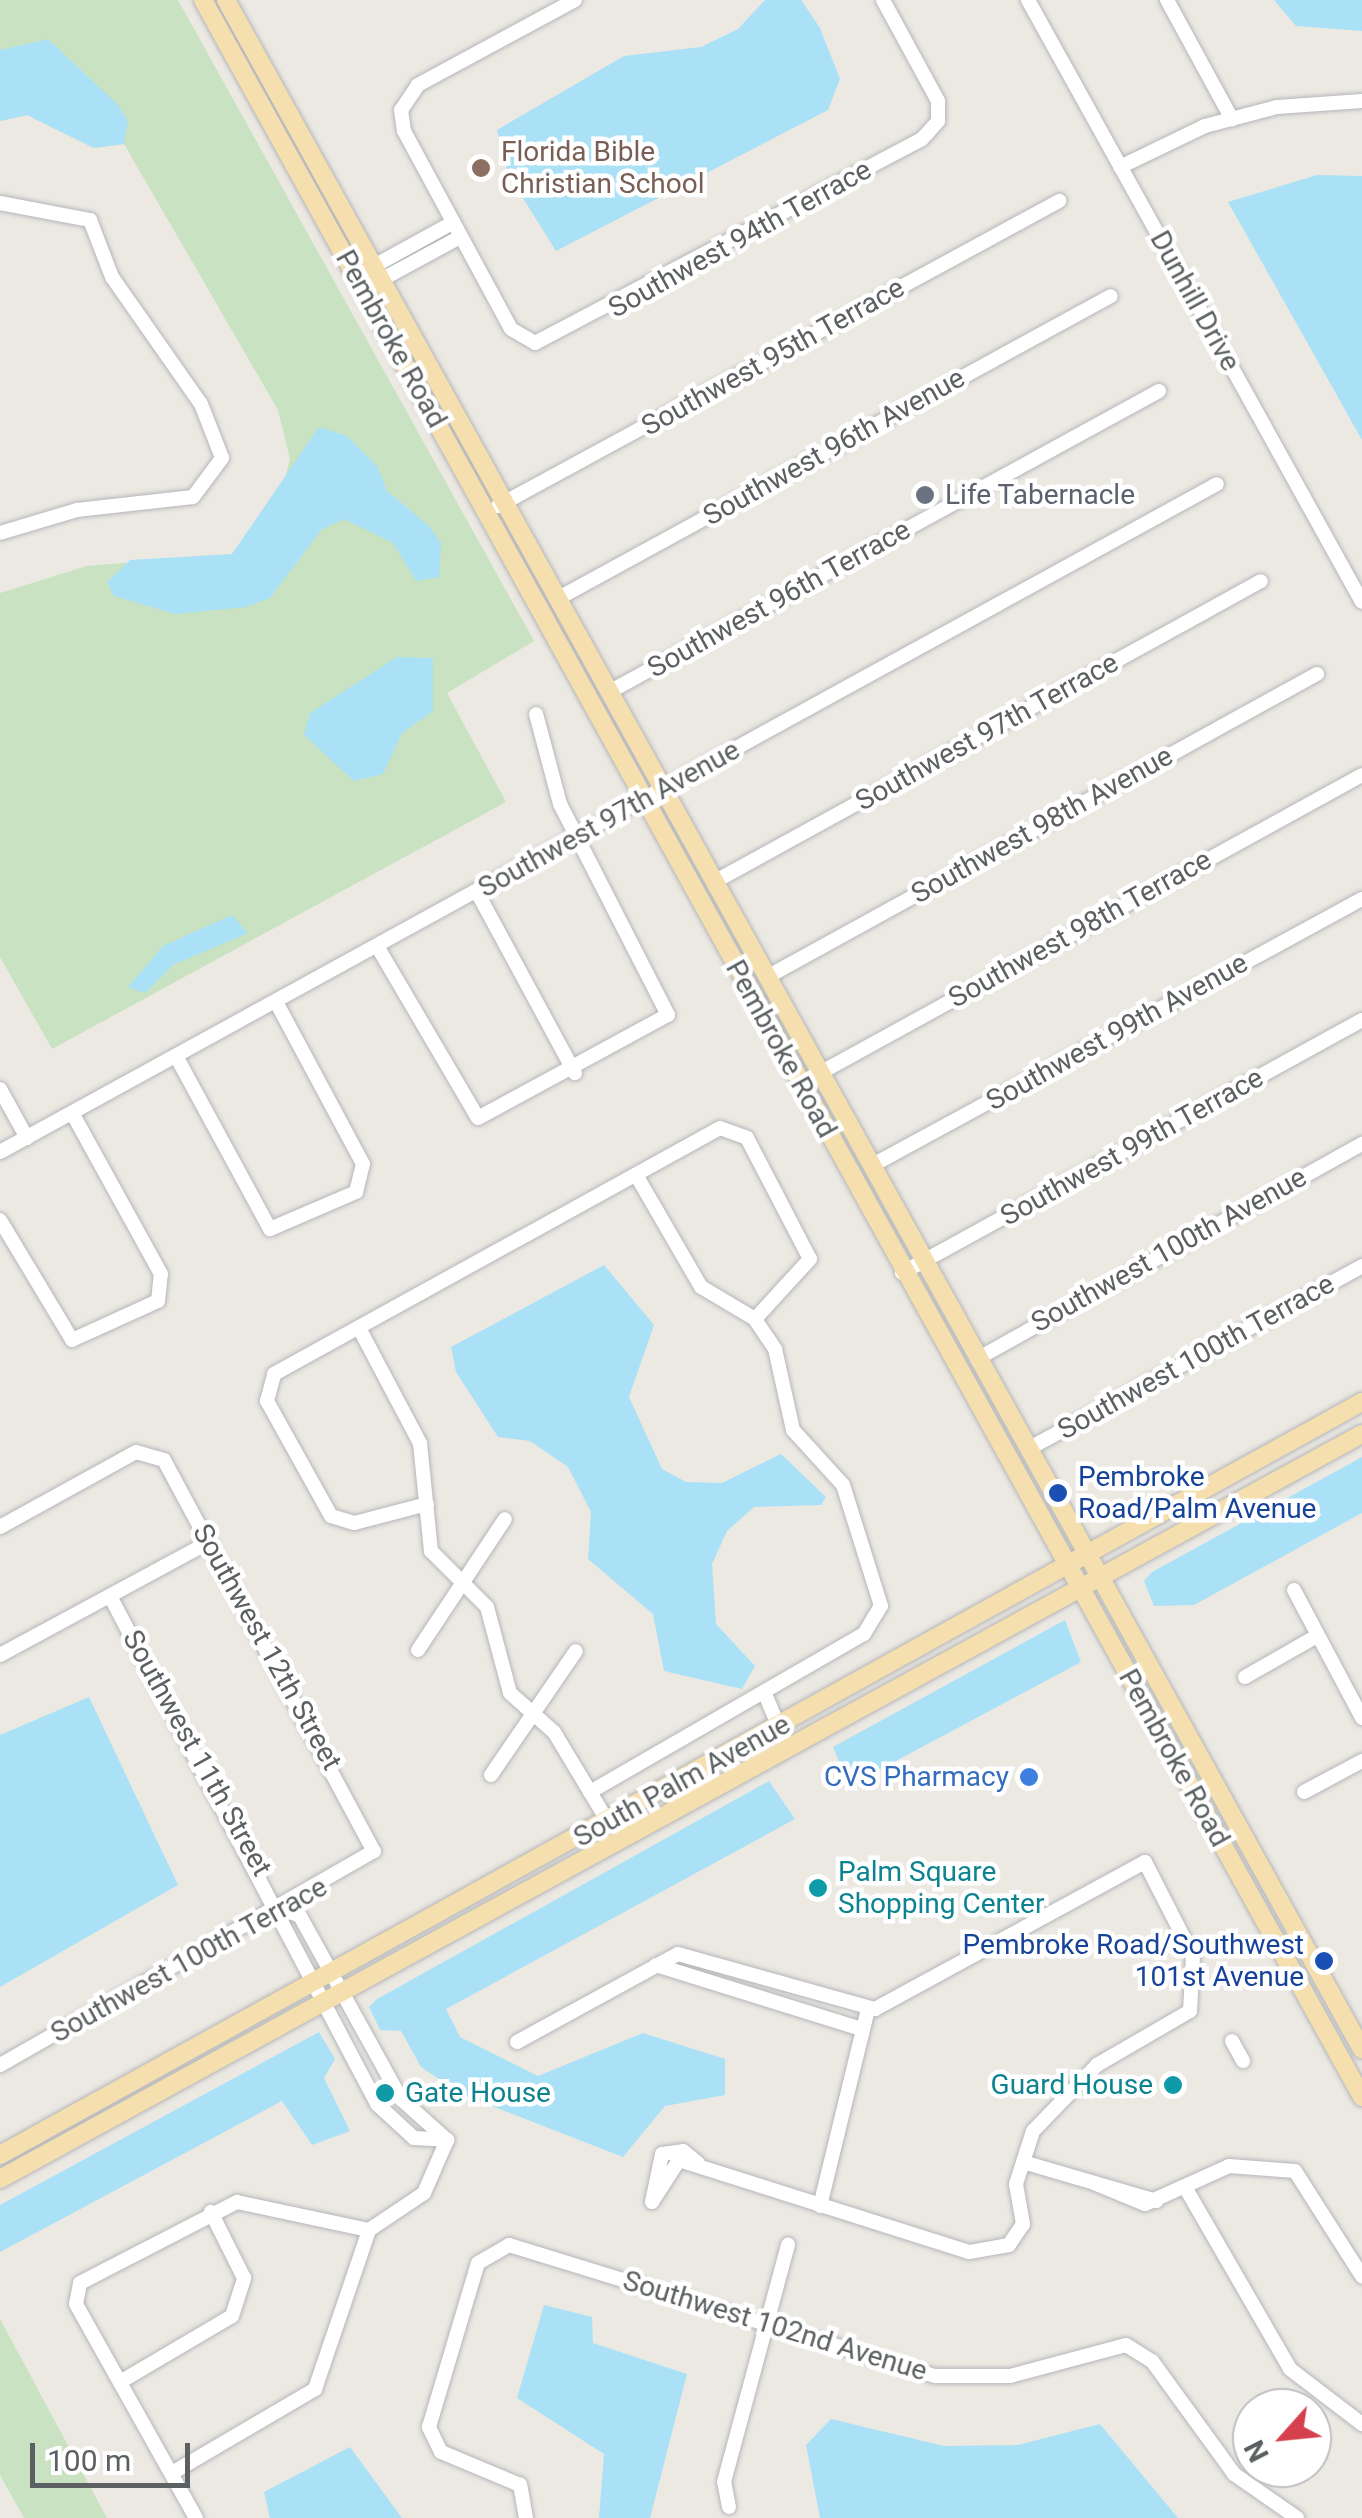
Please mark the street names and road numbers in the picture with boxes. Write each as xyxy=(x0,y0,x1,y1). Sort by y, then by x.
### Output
street label: Southwest 94th Terrace xyxy=(603,153,877,325)
street label: Dunhill Drive xyxy=(1143,225,1247,377)
street label: Pembroke Road xyxy=(328,244,454,434)
street label: Southwest 95th Terrace xyxy=(636,271,910,443)
street label: Southwest 96th Avenue xyxy=(697,361,971,533)
street label: Southwest 96th Terrace xyxy=(642,513,916,685)
street label: Southwest 97th Terrace xyxy=(850,646,1124,818)
street label: Southwest 97th Avenue xyxy=(472,733,746,905)
street label: Southwest 98th Avenue xyxy=(905,739,1179,911)
street label: Southwest 98th Terrace xyxy=(943,843,1217,1015)
street label: Southwest 99th Avenue xyxy=(980,946,1254,1118)
street label: Pembroke Road xyxy=(718,954,844,1144)
street label: Southwest 99th Terrace xyxy=(995,1061,1269,1233)
street label: Southwest 100th Avenue xyxy=(1026,1160,1312,1340)
street label: Southwest 100th Terrace xyxy=(1052,1267,1340,1447)
street label: Southwest 12th Street xyxy=(185,1518,349,1776)
street label: Southwest 11th Street xyxy=(115,1624,279,1882)
street label: Pembroke Road xyxy=(1111,1663,1237,1853)
street label: South Palm Avenue xyxy=(568,1708,796,1854)
street label: Southwest 100th Terrace xyxy=(45,1870,333,2050)
street label: Southwest 102nd Avenue xyxy=(619,2264,931,2388)

